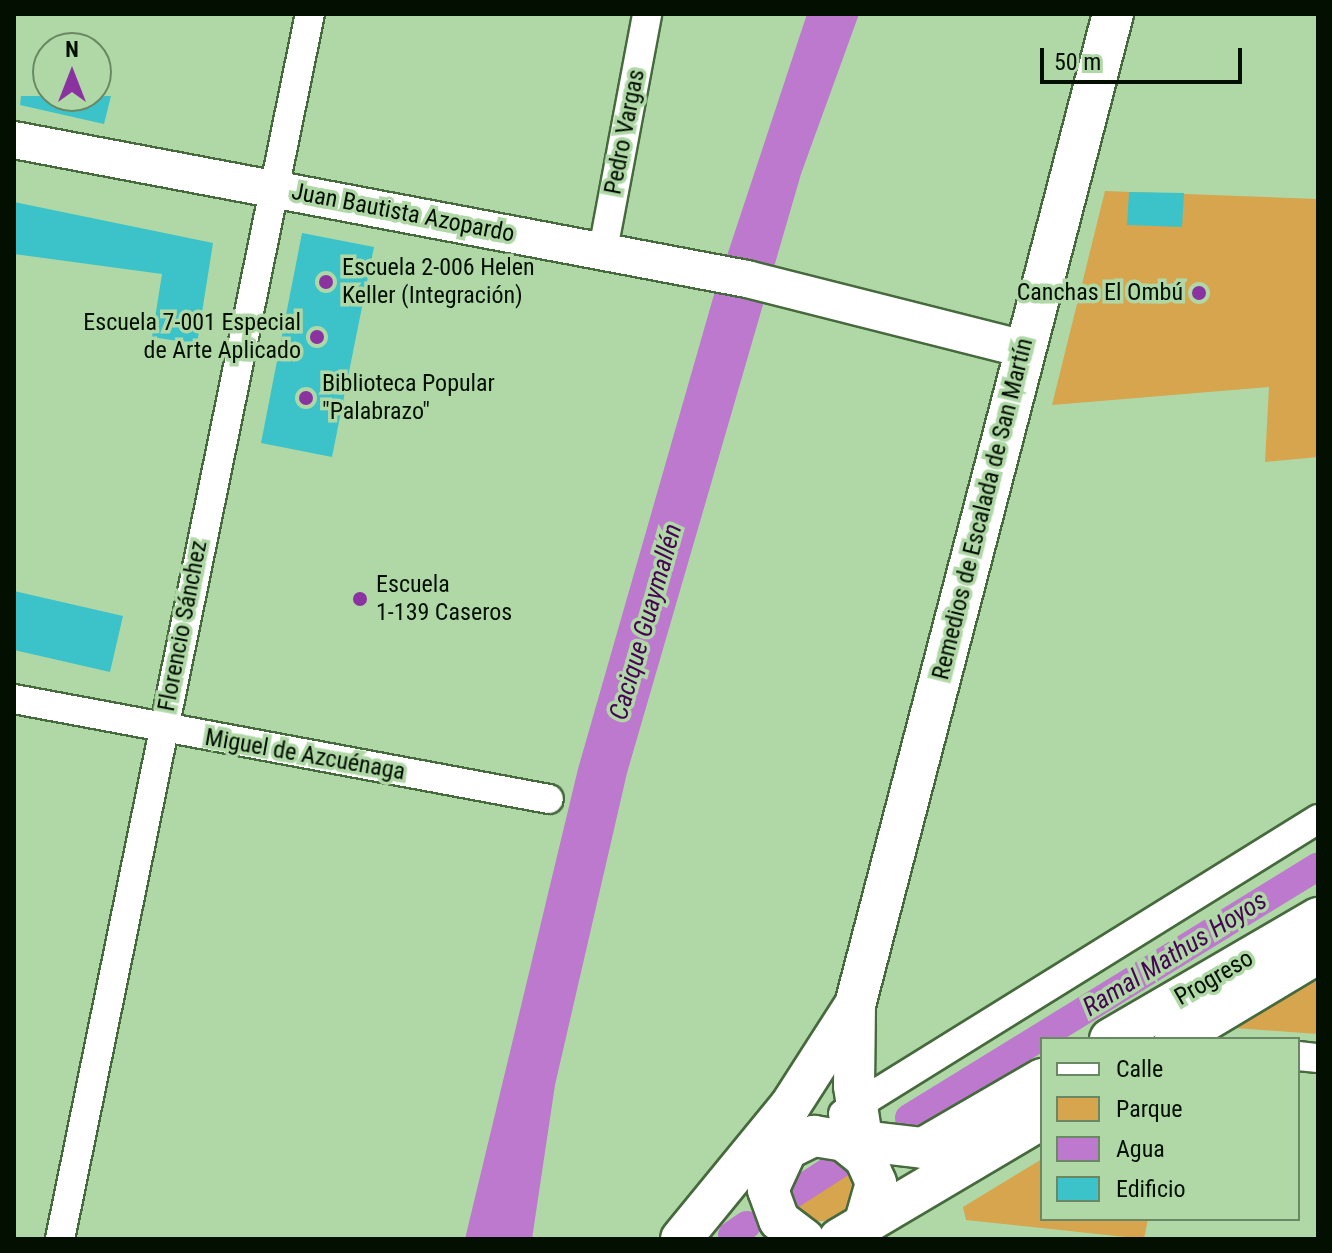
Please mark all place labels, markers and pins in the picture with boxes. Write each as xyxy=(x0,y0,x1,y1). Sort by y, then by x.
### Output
place label: Escuela 2-006 Helen Keller (Integración) xyxy=(342,254,535,310)
marker: Escuela 2-006 Helen Keller (Integración) xyxy=(317,273,335,291)
place label: Canchas El Ombú xyxy=(1017,279,1183,307)
marker: Canchas El Ombú xyxy=(1190,284,1208,302)
place label: Escuela 7-001 Especial de Arte Aplicado xyxy=(83,309,301,365)
marker: Escuela 7-001 Especial de Arte Aplicado xyxy=(308,328,326,346)
place label: Biblioteca Popular "Palabrazo" xyxy=(322,370,495,426)
marker: Biblioteca Popular "Palabrazo" xyxy=(297,389,315,407)
place label: Escuela 1-139 Caseros xyxy=(376,571,512,627)
marker: Escuela 1-139 Caseros xyxy=(351,590,369,608)

